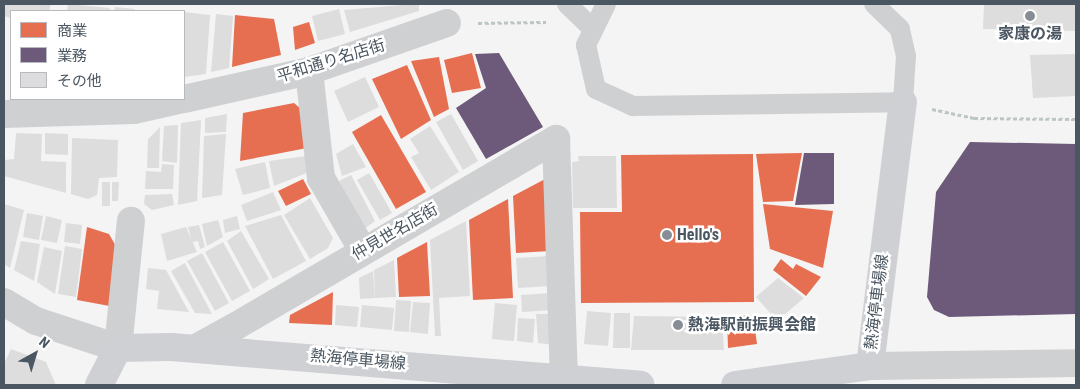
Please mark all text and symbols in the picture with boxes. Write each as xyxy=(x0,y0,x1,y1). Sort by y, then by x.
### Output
legend xyxy=(10,10,185,100)
marker: 家康の湯 xyxy=(1024,10,1036,22)
text: 商業 xyxy=(57,22,87,40)
place label: 家康の湯 xyxy=(998,24,1062,44)
street label: 平和通り名店街 xyxy=(275,35,387,87)
text: 業務 xyxy=(57,47,87,65)
text: その他 xyxy=(57,72,102,90)
street label: 仲見世名店街 xyxy=(349,200,441,264)
place label: Hello's xyxy=(677,225,719,245)
marker: Hello's xyxy=(661,229,673,241)
street label: 熱海停車場線 xyxy=(862,253,892,351)
place label: 熱海駅前振興会館 xyxy=(688,315,816,335)
marker: 熱海駅前振興会館 xyxy=(672,319,684,331)
north arrow xyxy=(10,329,60,379)
text: N xyxy=(36,333,53,351)
street label: 熱海停車場線 xyxy=(309,346,407,374)

